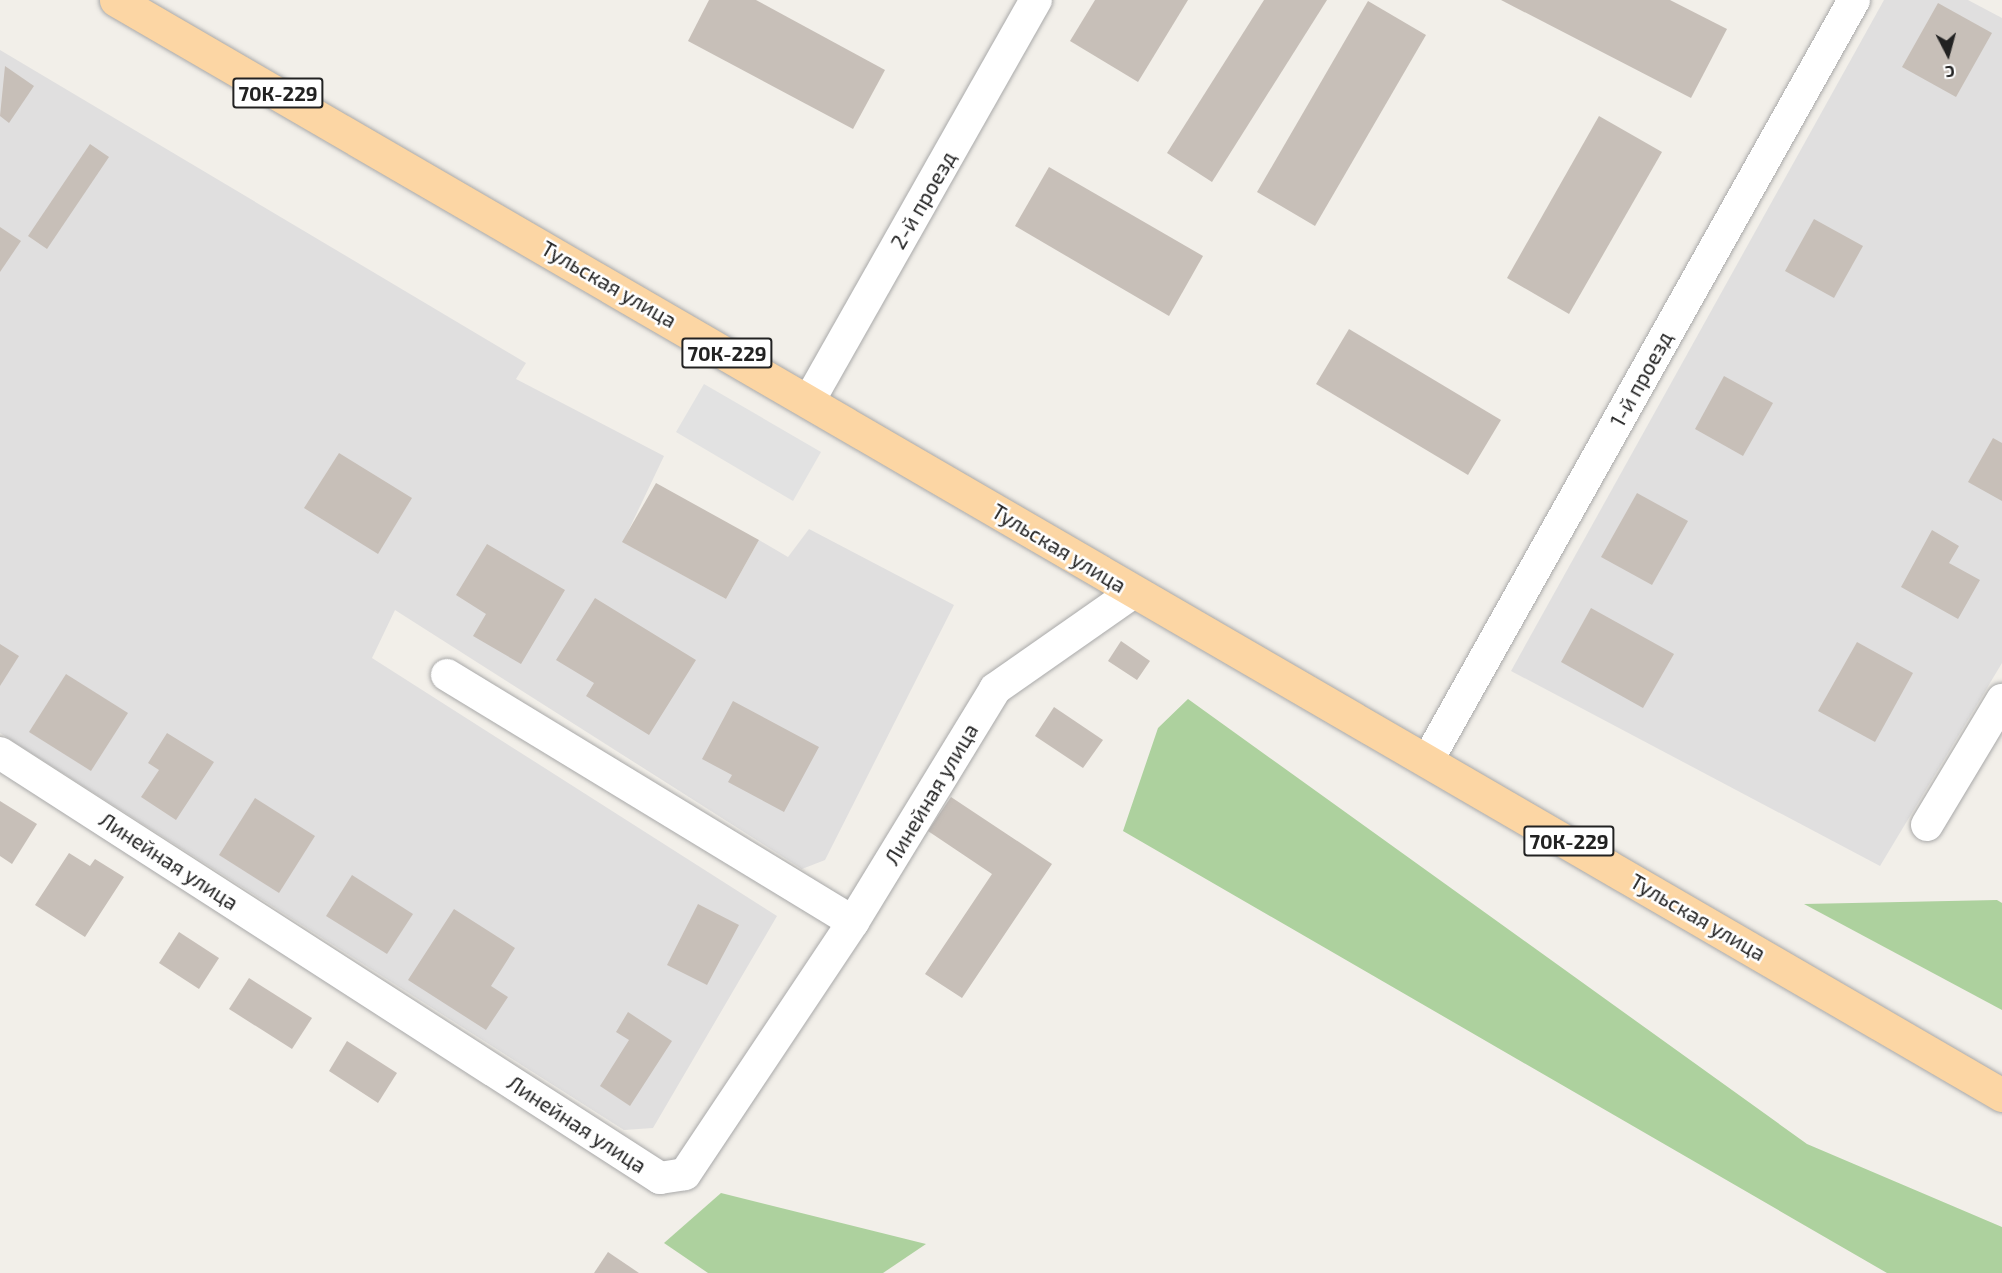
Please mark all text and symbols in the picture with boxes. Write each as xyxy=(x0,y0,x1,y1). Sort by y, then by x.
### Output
north arrow xyxy=(1918,24,1978,84)
text: С xyxy=(1944,62,1956,82)
road number: 70К-229 xyxy=(232,76,324,110)
street label: 2-й проезд xyxy=(885,147,961,253)
street label: Тульская улица xyxy=(537,235,681,333)
street label: 1-й проезд xyxy=(1605,327,1677,431)
road number: 70К-229 xyxy=(680,336,774,370)
street label: Тульская улица xyxy=(987,498,1131,598)
street label: Линейная улица xyxy=(879,719,983,869)
street label: Линейная улица xyxy=(95,807,243,915)
road number: 70К-229 xyxy=(1522,824,1616,858)
street label: Тульская улица xyxy=(1626,868,1770,966)
street label: Линейная улица xyxy=(503,1070,651,1178)

